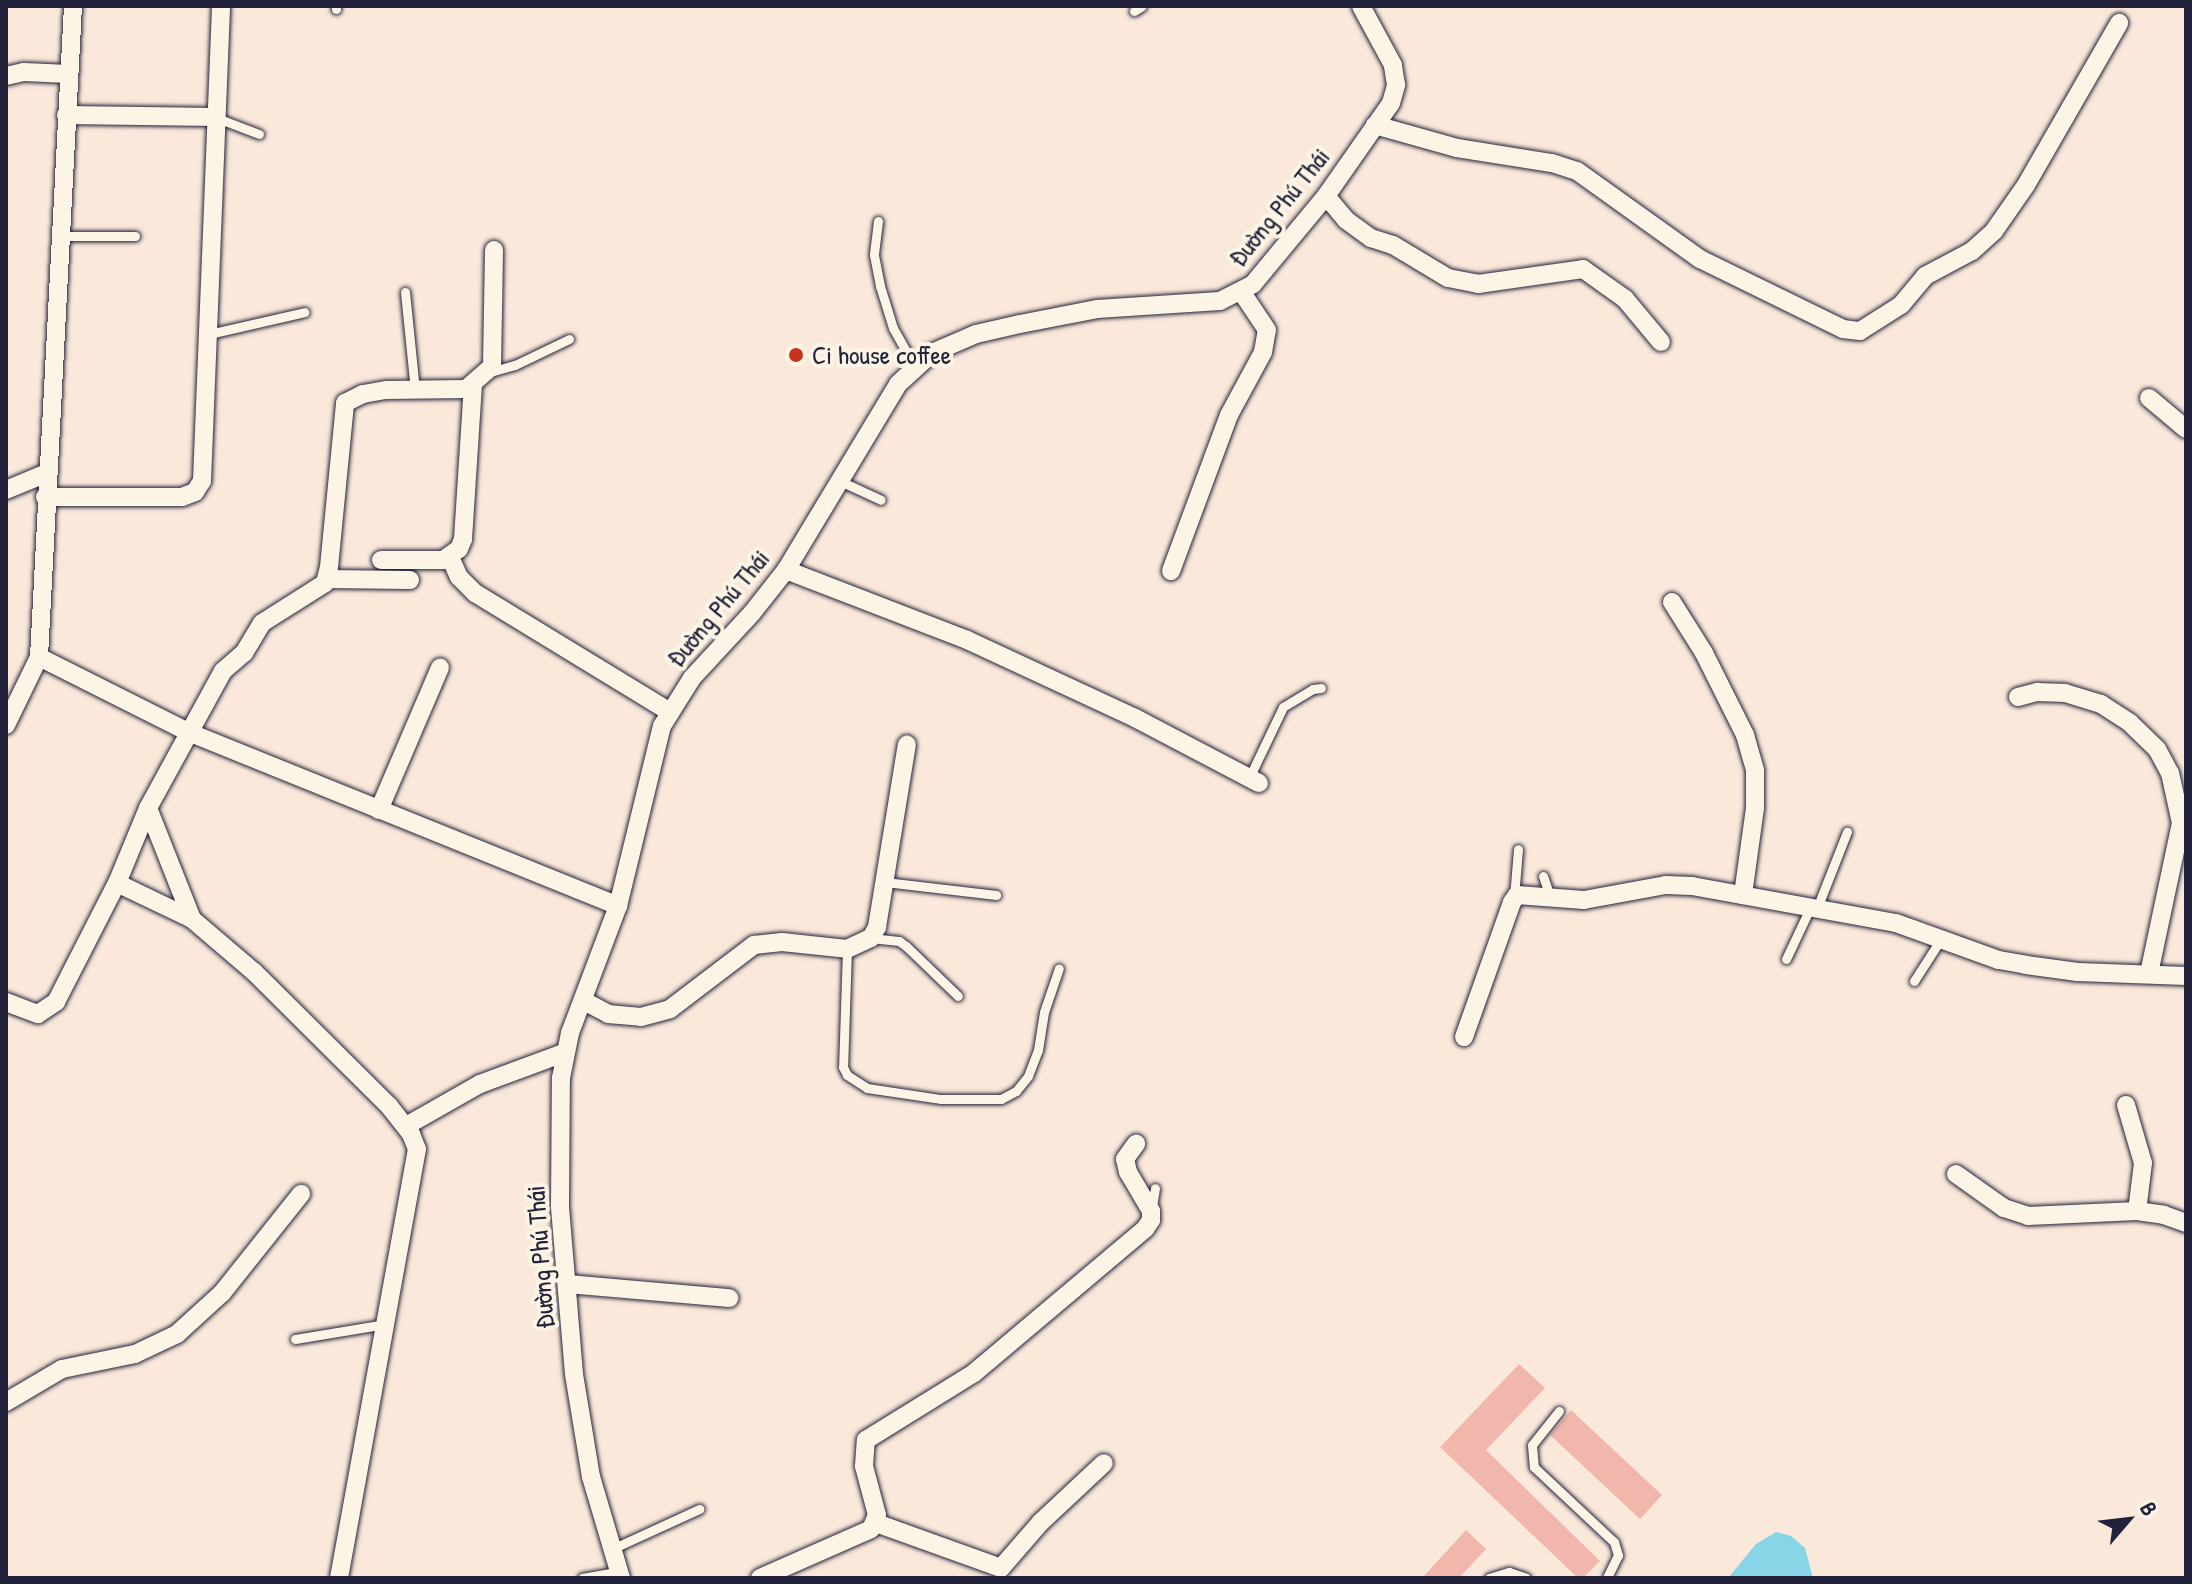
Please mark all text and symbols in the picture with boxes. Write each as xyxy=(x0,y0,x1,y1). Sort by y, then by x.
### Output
street label: Đường Phú Thái xyxy=(1222,141,1336,273)
place label: Ci house coffee xyxy=(812,339,951,371)
marker: Ci house coffee xyxy=(787,346,805,364)
street label: Đường Phú Thái xyxy=(660,543,776,673)
street label: Đường Phú Thái xyxy=(519,1184,561,1330)
north arrow xyxy=(2088,1480,2168,1560)
text: B xyxy=(2133,1497,2165,1521)

